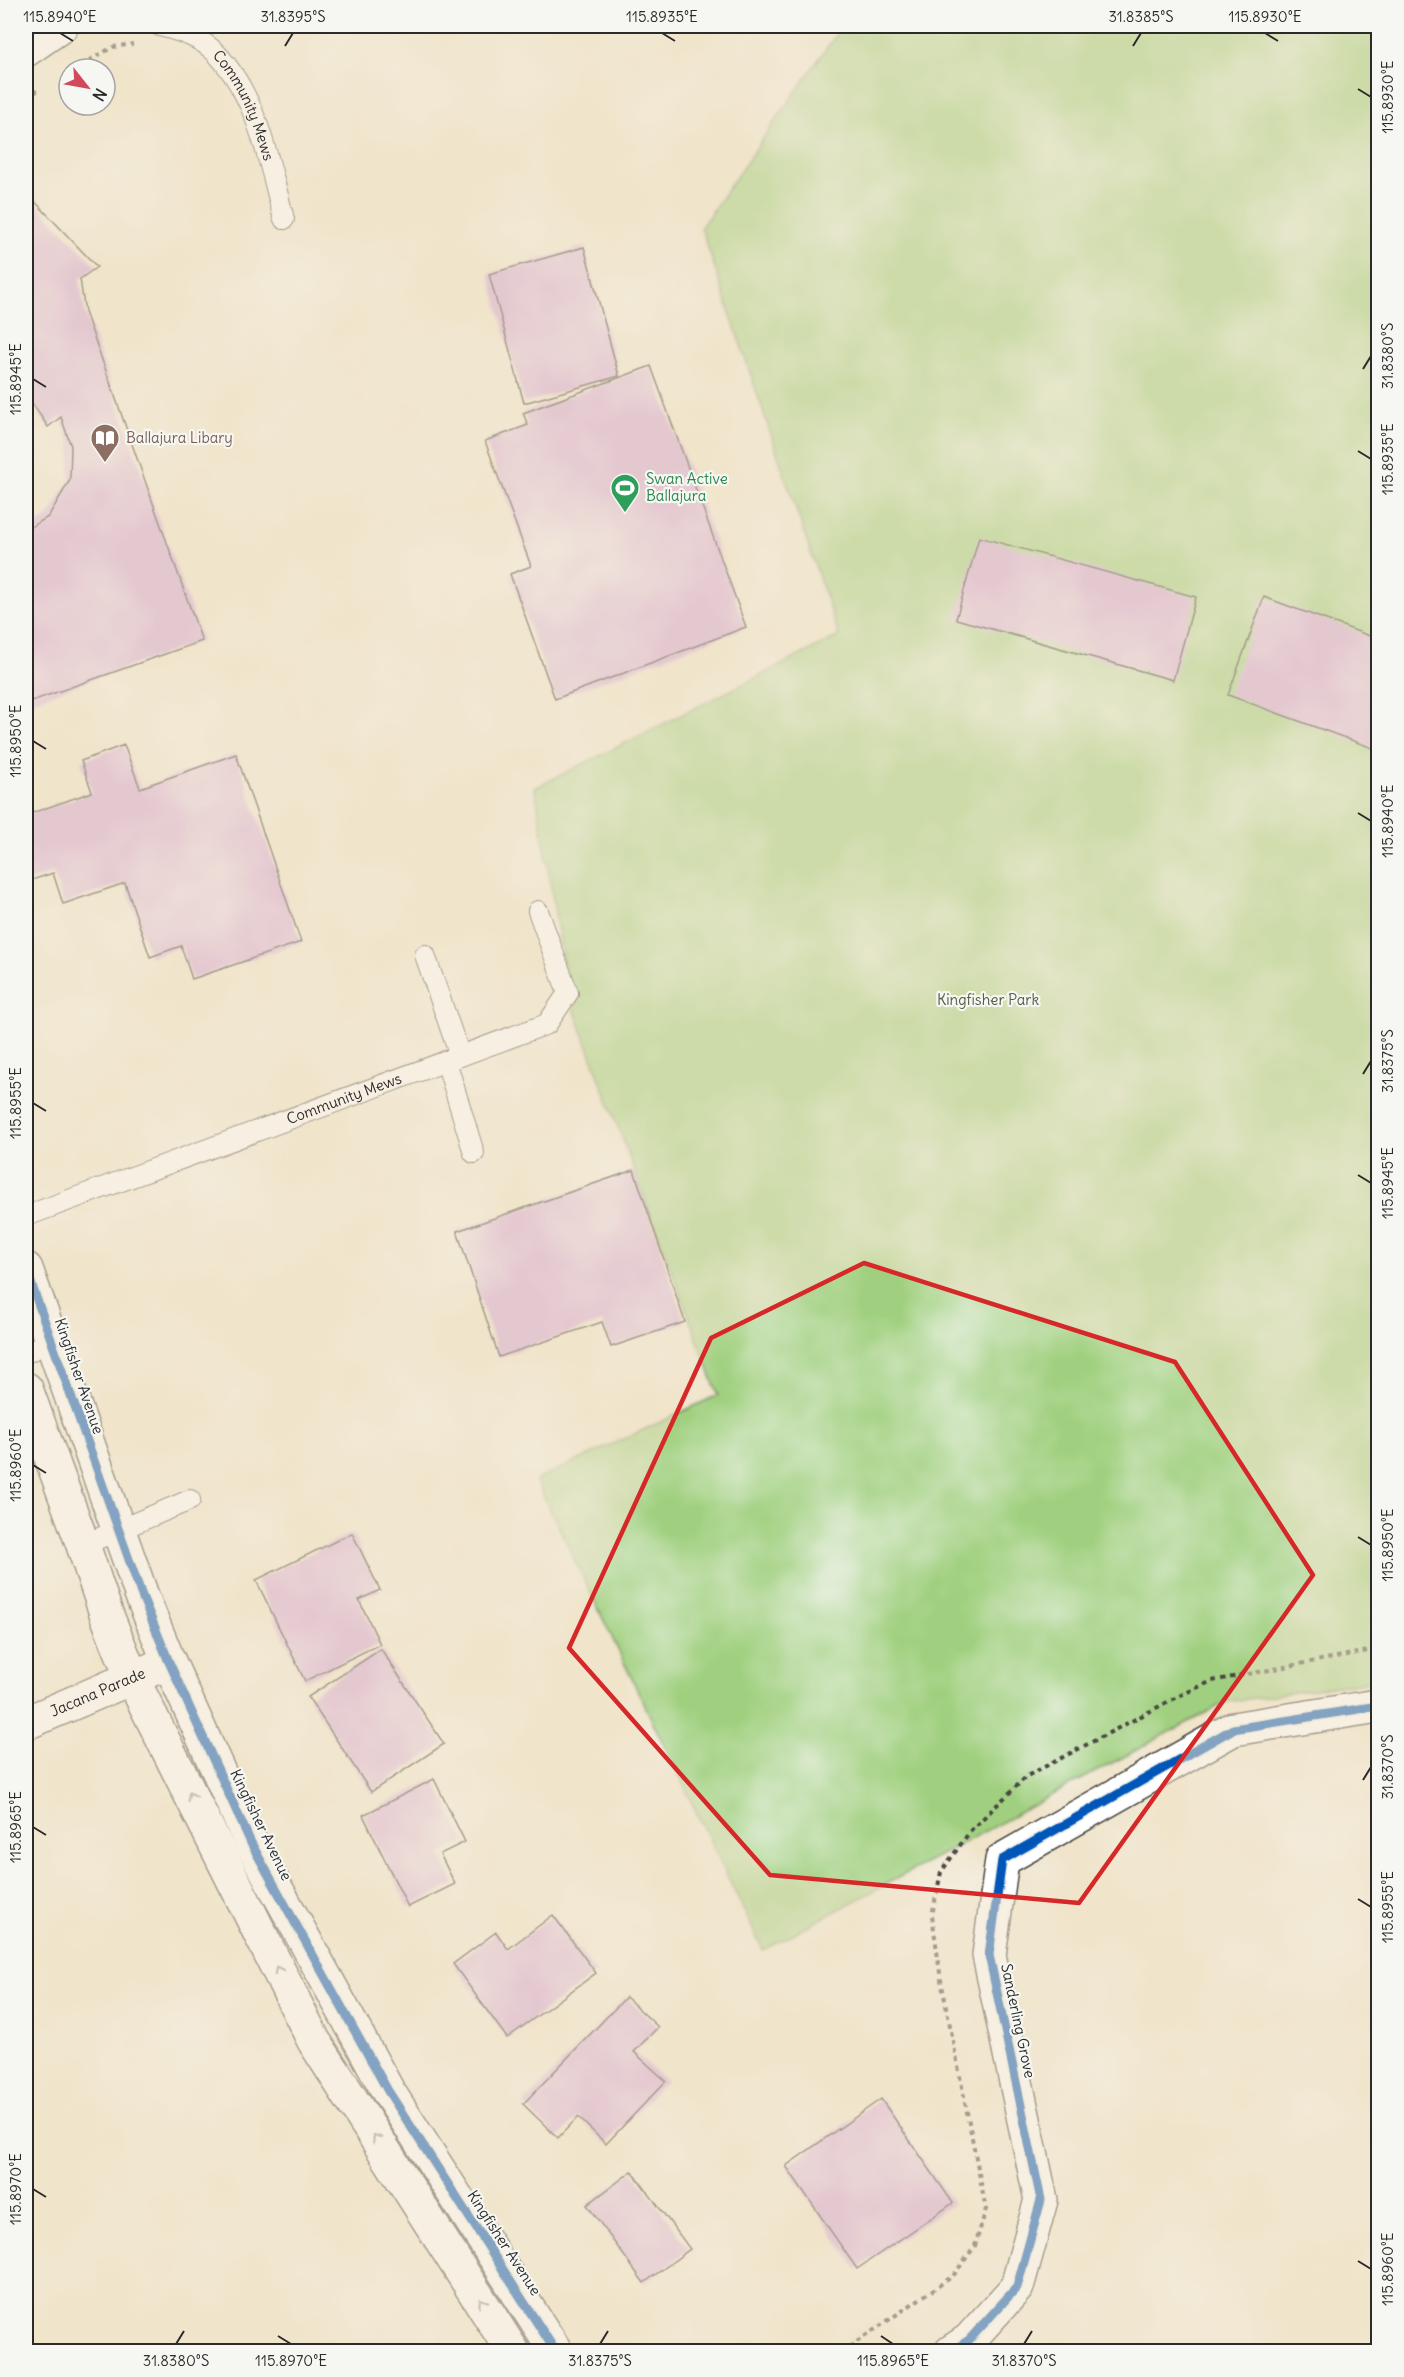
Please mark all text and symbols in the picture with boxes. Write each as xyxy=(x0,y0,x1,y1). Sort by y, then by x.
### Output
text: 115.8940°E xyxy=(23,7,97,26)
text: 31.8395°S xyxy=(260,7,326,26)
text: 115.8935°E xyxy=(626,7,698,26)
text: 31.8385°S xyxy=(1108,7,1174,26)
text: 115.8930°E xyxy=(1228,7,1302,26)
street label: Community Mews xyxy=(209,46,278,163)
north arrow xyxy=(57,57,117,117)
text: 115.8930°E xyxy=(1378,60,1397,134)
text: N xyxy=(88,85,111,105)
text: 31.8380°S xyxy=(1378,323,1397,389)
text: 115.8945°E xyxy=(6,343,25,415)
library icon: Ballajura Libary xyxy=(89,422,121,464)
text: 115.8935°E xyxy=(1378,423,1397,495)
place label: Ballajura Libary xyxy=(126,428,233,447)
place label: Swan Active Ballajura xyxy=(646,469,728,505)
sports icon: Swan Active Ballajura xyxy=(609,472,641,514)
text: 115.8950°E xyxy=(6,704,25,778)
text: 115.8940°E xyxy=(1378,784,1397,858)
park label: Kingfisher Park xyxy=(937,990,1039,1009)
text: 31.8375°S xyxy=(1378,1029,1397,1093)
text: 115.8955°E xyxy=(6,1067,25,1139)
street label: Community Mews xyxy=(284,1068,404,1128)
text: 115.8945°E xyxy=(1378,1147,1397,1219)
street label: Kingfisher Avenue xyxy=(51,1315,108,1436)
text: 115.8960°E xyxy=(6,1428,25,1502)
text: 115.8950°E xyxy=(1378,1508,1397,1582)
street label: Jacana Parade xyxy=(47,1663,148,1721)
text: 31.8370°S xyxy=(1378,1734,1397,1800)
street label: Kingfisher Avenue xyxy=(226,1766,297,1884)
text: 115.8965°E xyxy=(6,1791,25,1863)
one-way arrow xyxy=(187,1791,198,1802)
text: 115.8955°E xyxy=(1378,1871,1397,1943)
street label: Sanderling Grove xyxy=(997,1962,1040,2080)
one-way arrow xyxy=(274,1965,286,1976)
one-way arrow xyxy=(372,2134,384,2144)
text: 115.8970°E xyxy=(6,2153,25,2225)
street label: Kingfisher Avenue xyxy=(463,2187,545,2299)
text: 115.8960°E xyxy=(1378,2232,1397,2306)
one-way arrow xyxy=(477,2298,489,2308)
text: 31.8380°S xyxy=(143,2351,209,2370)
text: 115.8970°E xyxy=(255,2351,327,2370)
text: 31.8375°S xyxy=(568,2351,632,2370)
text: 115.8965°E xyxy=(857,2351,929,2370)
text: 31.8370°S xyxy=(991,2351,1057,2370)

